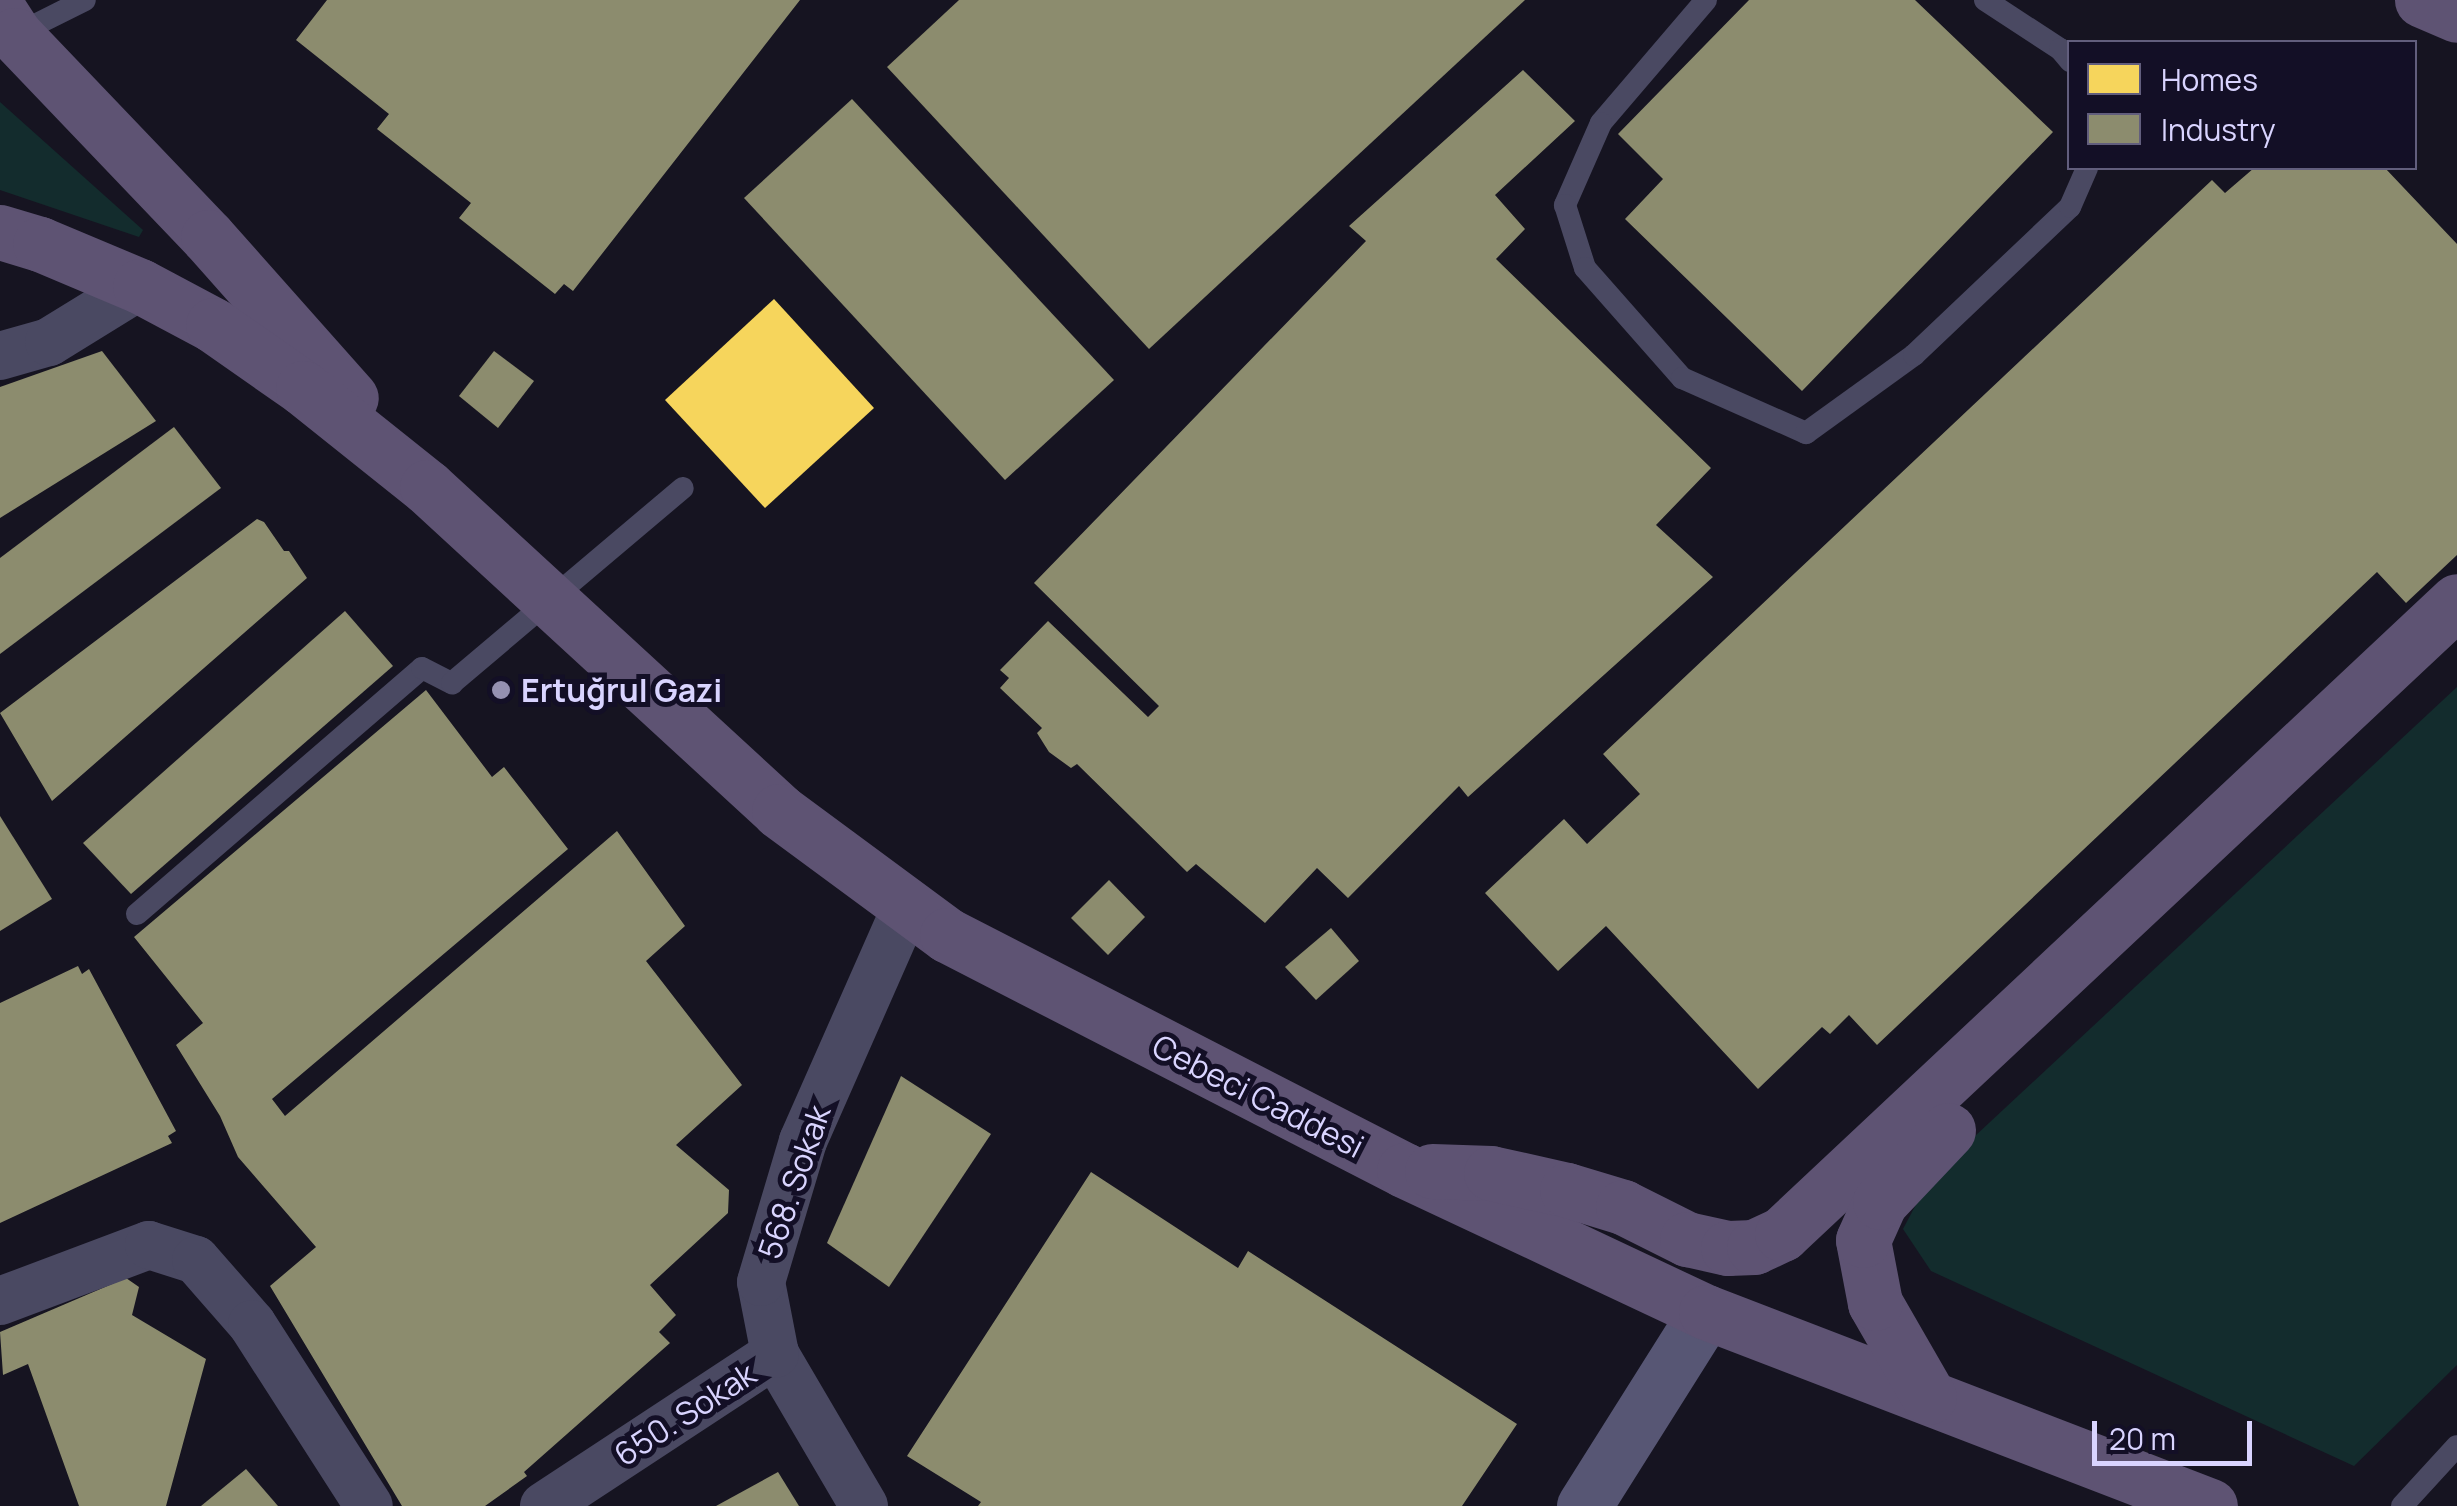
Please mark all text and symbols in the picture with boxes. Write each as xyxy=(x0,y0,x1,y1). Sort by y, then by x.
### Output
legend xyxy=(2067,40,2417,170)
text: Homes xyxy=(2161,59,2258,100)
text: Industry xyxy=(2161,109,2276,150)
place label: Ertuğrul Gazi xyxy=(521,671,722,709)
marker: Ertuğrul Gazi xyxy=(490,679,512,701)
street label: Cebeci Caddesi xyxy=(1146,1026,1370,1166)
street label: 568. Sokak xyxy=(750,1100,838,1264)
street label: 650. Sokak xyxy=(607,1354,763,1474)
scale bar xyxy=(2097,1401,2257,1463)
text: 20 m xyxy=(2109,1418,2176,1459)

